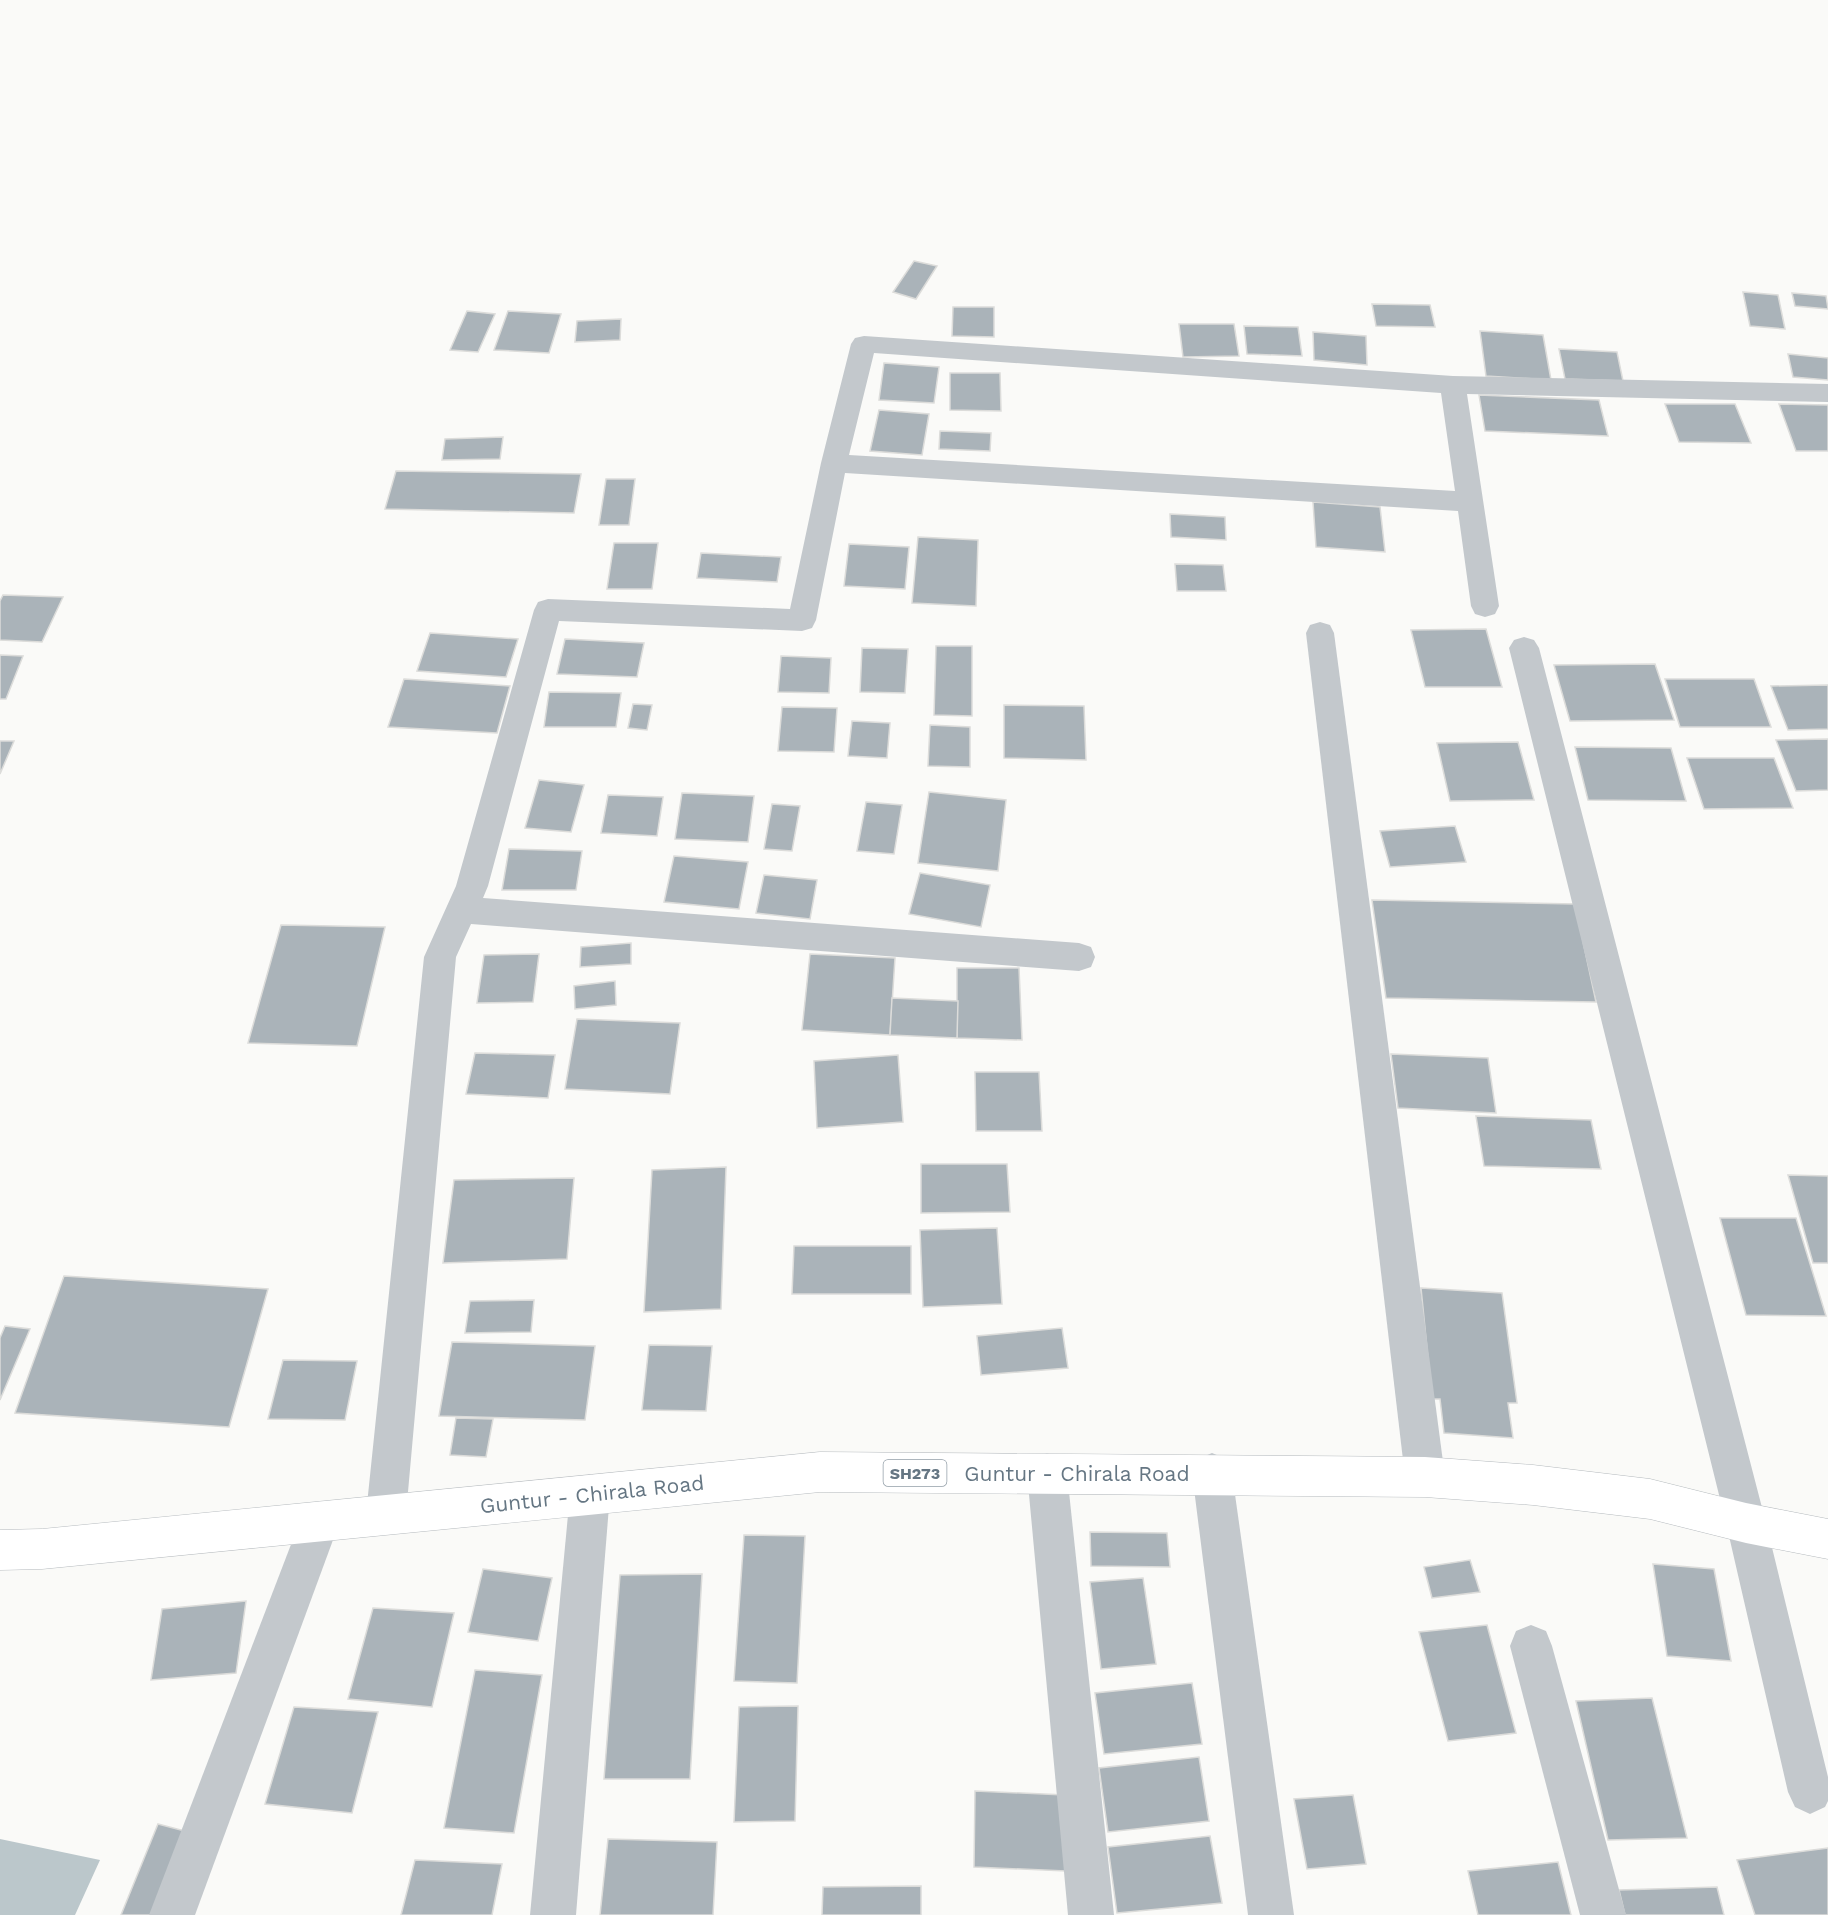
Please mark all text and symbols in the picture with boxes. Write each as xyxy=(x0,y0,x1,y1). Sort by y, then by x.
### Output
road number: SH273 xyxy=(884,1460,946,1486)
street label: Guntur - Chirala Road xyxy=(964,1461,1190,1486)
street label: Guntur - Chirala Road xyxy=(479,1470,705,1518)

